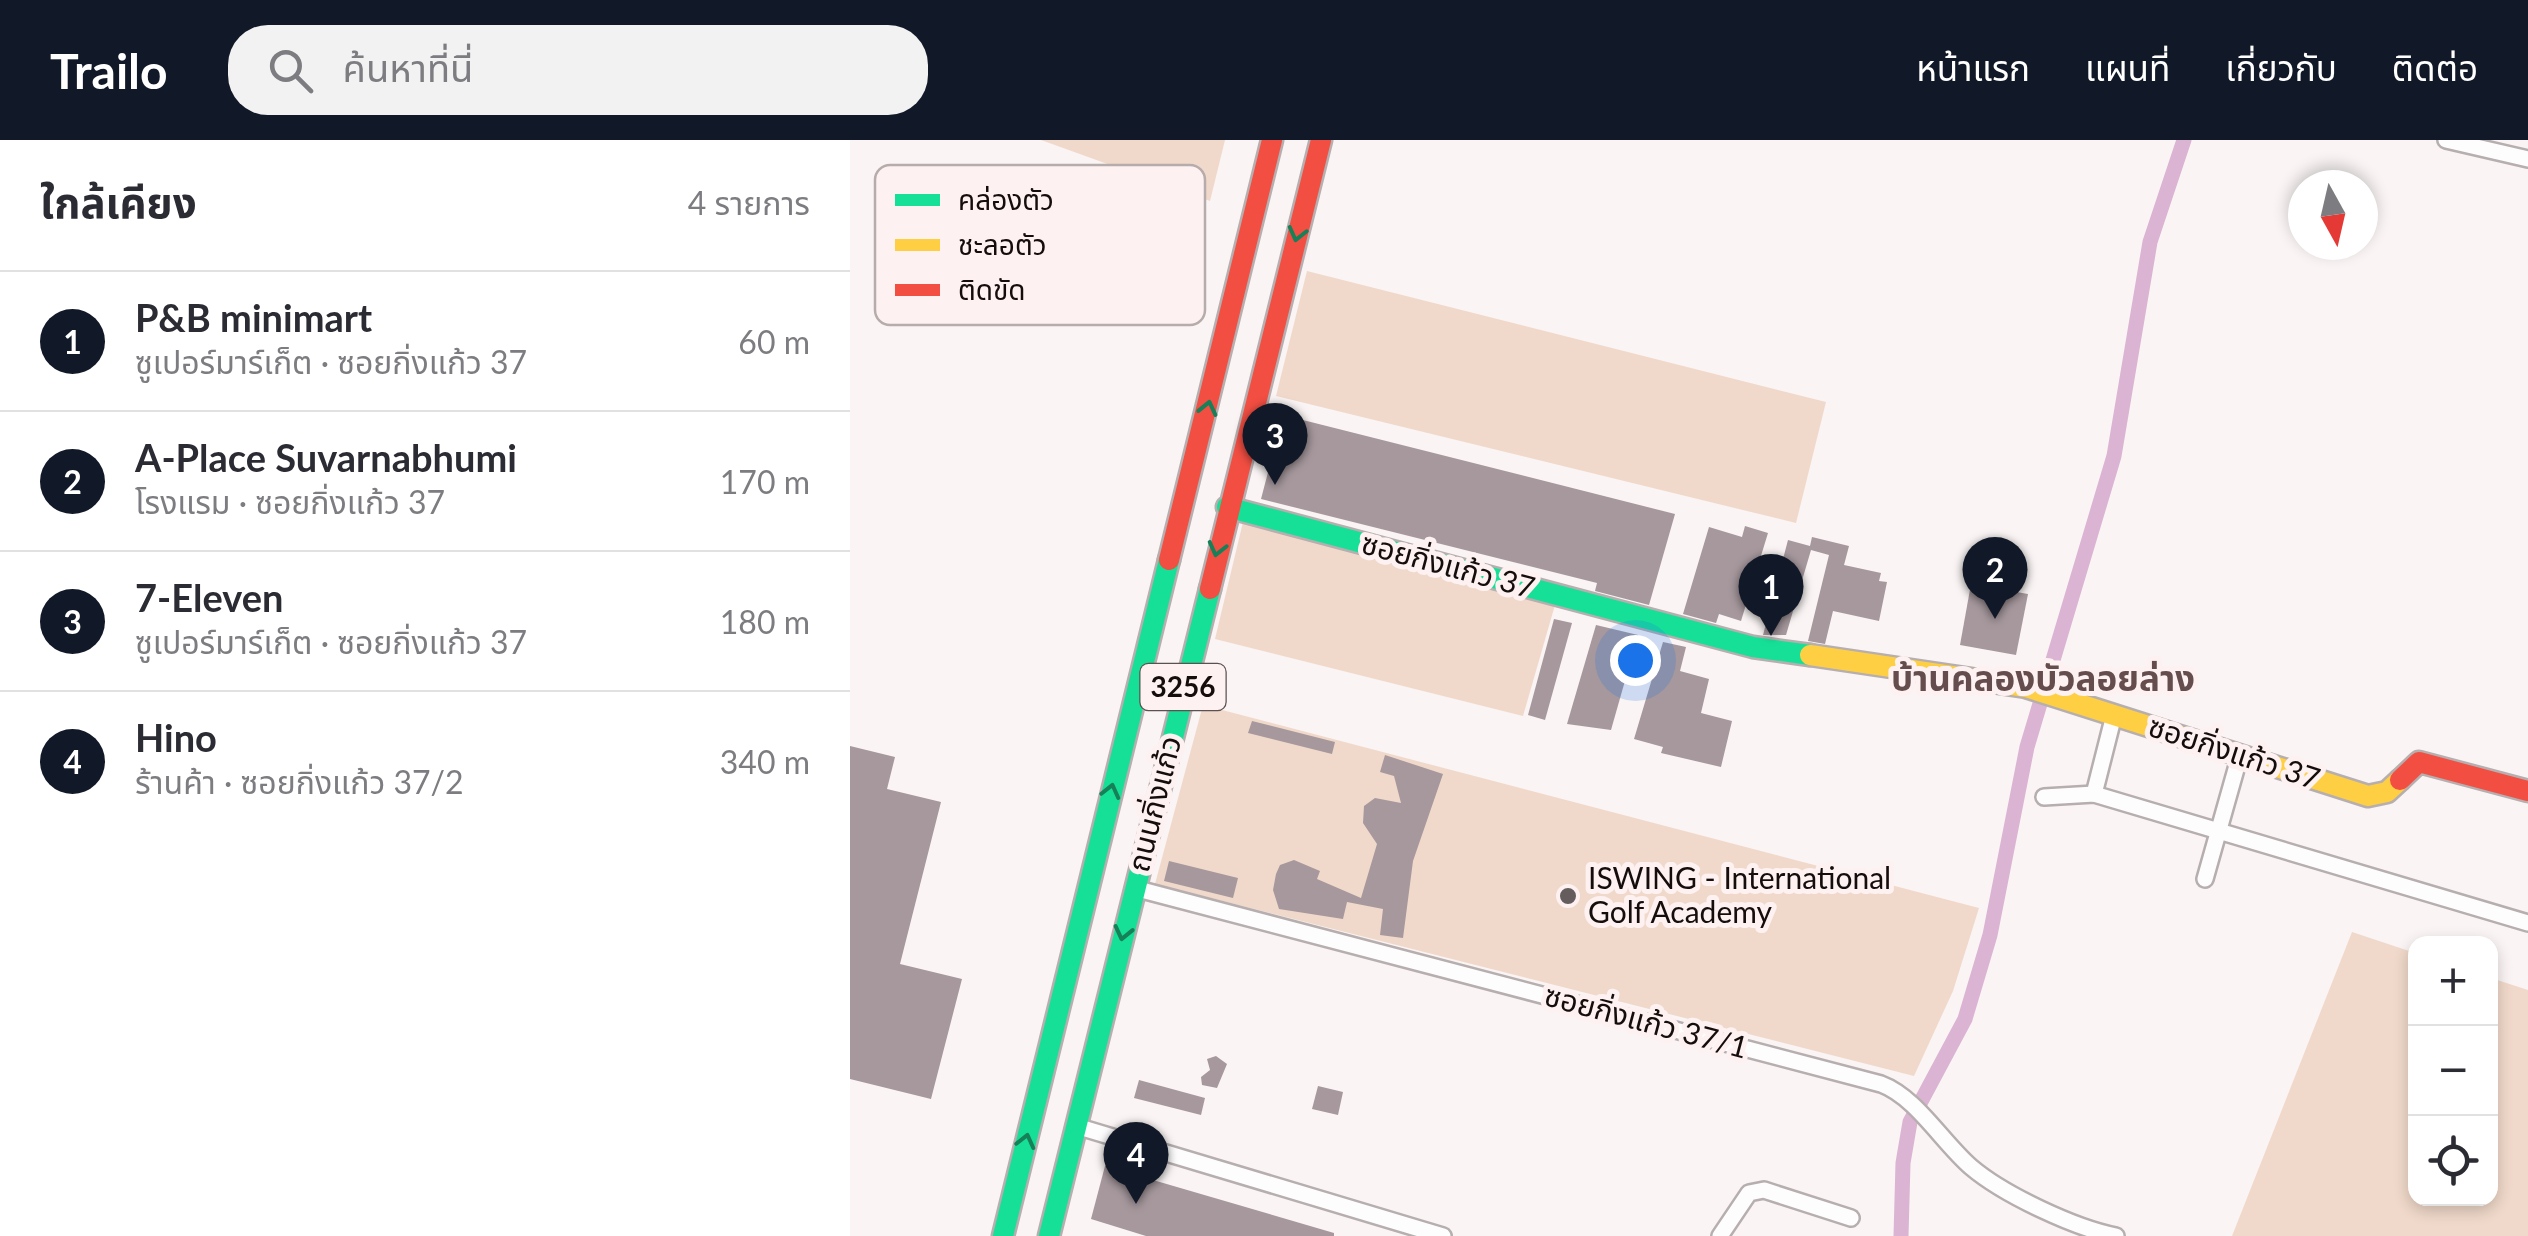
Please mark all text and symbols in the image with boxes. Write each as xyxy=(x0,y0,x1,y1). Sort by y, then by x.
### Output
search box xyxy=(228,25,928,115)
text: Trailo xyxy=(50,42,168,99)
icon: search xyxy=(263,43,318,98)
text: ค้นหาที่นี่ xyxy=(343,44,473,90)
text: หน้าแรก xyxy=(1916,46,2030,88)
text: แผนที่ xyxy=(2085,46,2170,88)
text: เกี่ยวกับ xyxy=(2225,46,2337,88)
text: ติดต่อ xyxy=(2392,46,2478,88)
legend xyxy=(875,165,1205,325)
north arrow xyxy=(2288,170,2378,260)
text: ใกล้เคียง xyxy=(40,177,197,227)
text: คล่องตัว xyxy=(958,182,1054,216)
text: 4 รายการ xyxy=(688,183,810,222)
one-way arrow xyxy=(1288,225,1309,242)
text: ชะลอตัว xyxy=(958,227,1047,261)
text: ติดขัด xyxy=(958,272,1026,306)
text: P&B minimart xyxy=(135,294,372,340)
text: 1 xyxy=(63,322,82,361)
text: 60 m xyxy=(738,322,810,361)
text: ซูเปอร์มาร์เก็ต · ซอยกิ่งแก้ว 37 xyxy=(135,342,527,381)
one-way arrow xyxy=(1196,400,1217,417)
pin: 3 xyxy=(1242,402,1308,485)
text: A-Place Suvarnabhumi xyxy=(135,434,517,480)
text: 2 xyxy=(63,462,82,501)
text: 170 m xyxy=(720,462,810,501)
text: โรงแรม · ซอยกิ่งแก้ว 37 xyxy=(135,482,445,521)
street label: ซอยกิ่งแก้ว 37 xyxy=(1358,524,1539,605)
pin: 2 xyxy=(1962,536,2028,619)
one-way arrow xyxy=(1208,540,1229,557)
pin: 1 xyxy=(1738,554,1804,636)
text: 7-Eleven xyxy=(135,574,283,620)
text: 3 xyxy=(63,602,82,641)
text: 180 m xyxy=(720,602,810,641)
text: ซูเปอร์มาร์เก็ต · ซอยกิ่งแก้ว 37 xyxy=(135,622,527,661)
your location xyxy=(1610,635,1661,686)
district label: บ้านคลองบัวลอยล่าง xyxy=(1891,656,2195,698)
road number: 3256 xyxy=(1140,664,1226,710)
street label: ซอยกิ่งแก้ว 37 xyxy=(2144,706,2325,796)
text: Hino xyxy=(135,714,217,760)
street label: ถนนกิ่งแก้ว xyxy=(1119,732,1187,875)
text: 4 xyxy=(63,742,82,781)
text: 340 m xyxy=(720,742,810,781)
text: ร้านค้า · ซอยกิ่งแก้ว 37/2 xyxy=(135,762,464,801)
one-way arrow xyxy=(1099,783,1120,800)
place label: ISWING - International Golf Academy xyxy=(1588,859,1891,929)
marker: ISWING - International Golf Academy xyxy=(1557,885,1579,907)
one-way arrow xyxy=(1114,924,1135,941)
map controls xyxy=(2408,936,2498,1206)
button: + xyxy=(2408,936,2498,1026)
street label: ซอยกิ่งแก้ว 37/1 xyxy=(1541,976,1752,1065)
button: − xyxy=(2408,1026,2498,1116)
button: locate xyxy=(2408,1116,2498,1206)
pin: 4 xyxy=(1104,1122,1168,1204)
one-way arrow xyxy=(1014,1133,1035,1150)

